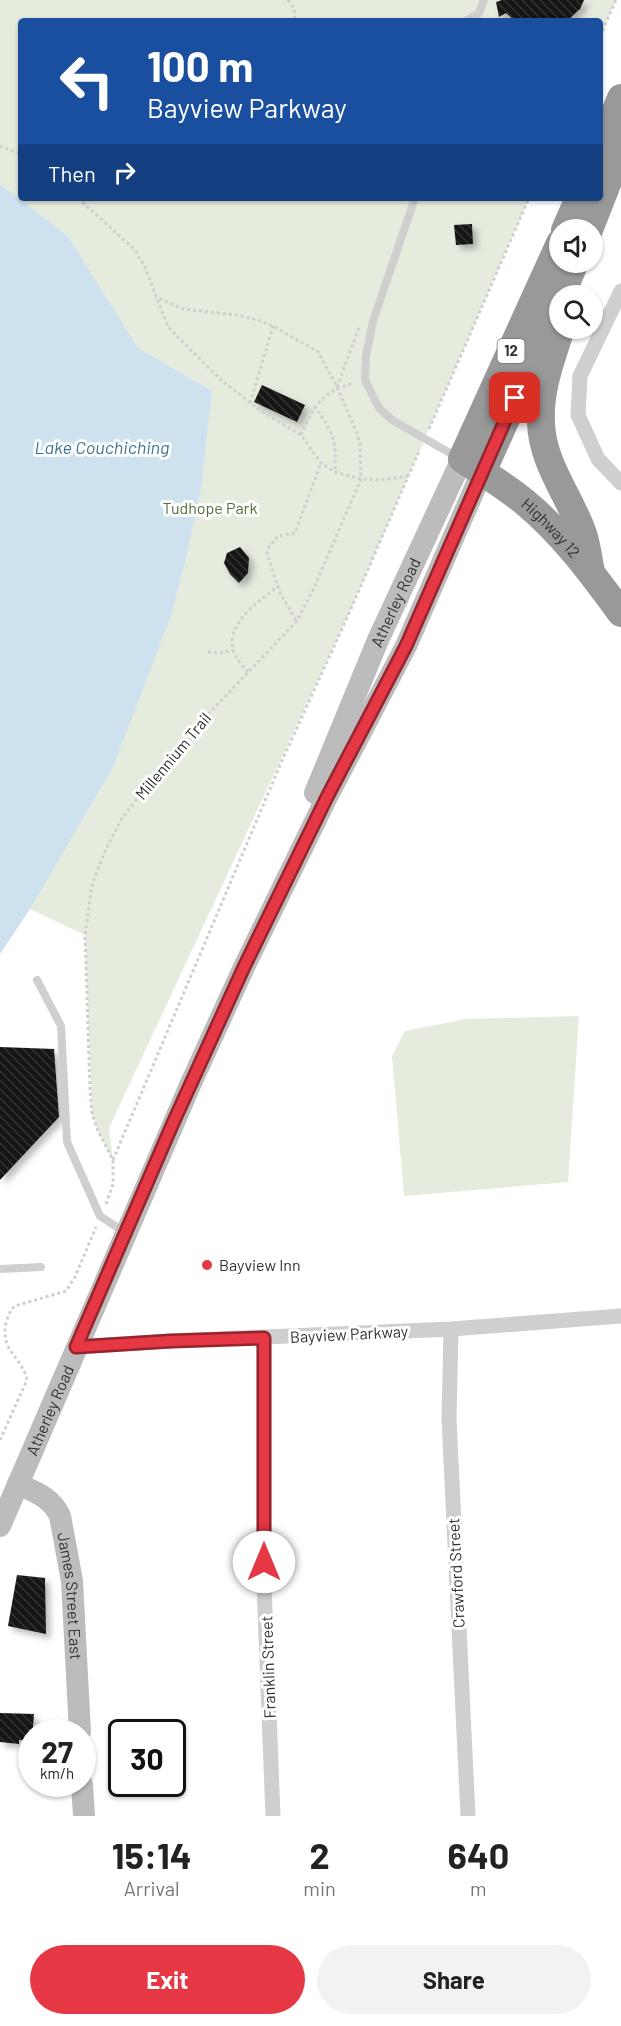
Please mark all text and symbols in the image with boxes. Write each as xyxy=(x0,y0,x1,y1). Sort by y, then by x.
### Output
text: 100 m xyxy=(147,40,253,90)
icon: left xyxy=(48,42,126,120)
text: Bayview Parkway xyxy=(147,91,347,123)
icon: right xyxy=(108,156,141,189)
text: Then xyxy=(48,160,96,186)
map controls xyxy=(549,219,603,339)
button: sound xyxy=(549,219,603,273)
button: search xyxy=(549,285,603,339)
road number: 12 xyxy=(498,339,524,363)
pin xyxy=(489,372,540,423)
icon: arrive xyxy=(498,381,531,414)
water label: Lake Couchiching xyxy=(35,436,169,458)
street label: Highway 12 xyxy=(518,494,585,561)
park label: Tudhope Park xyxy=(163,498,257,517)
street label: Atherley Road xyxy=(366,554,424,650)
street label: Millennium Trail xyxy=(131,708,215,803)
place label: Bayview Inn xyxy=(219,1255,301,1274)
marker: Bayview Inn xyxy=(200,1258,214,1272)
street label: Bayview Parkway xyxy=(289,1321,409,1346)
street label: Atherley Road xyxy=(22,1362,77,1458)
street label: Crawford Street xyxy=(443,1518,468,1629)
position arrow xyxy=(232,1530,296,1594)
street label: James Street East xyxy=(54,1531,86,1660)
street label: Franklin Street xyxy=(256,1615,279,1719)
speed limit sign: 30 xyxy=(108,1719,186,1797)
text: 27 xyxy=(41,1733,73,1769)
text: km/h xyxy=(40,1764,74,1782)
text: 15:14 xyxy=(112,1833,192,1876)
text: 2 xyxy=(309,1833,330,1876)
text: 640 xyxy=(448,1833,509,1876)
text: Arrival xyxy=(124,1876,180,1900)
text: min xyxy=(303,1876,336,1900)
text: m xyxy=(470,1876,487,1900)
button: Exit xyxy=(30,1945,305,2014)
button: Share xyxy=(317,1945,591,2014)

